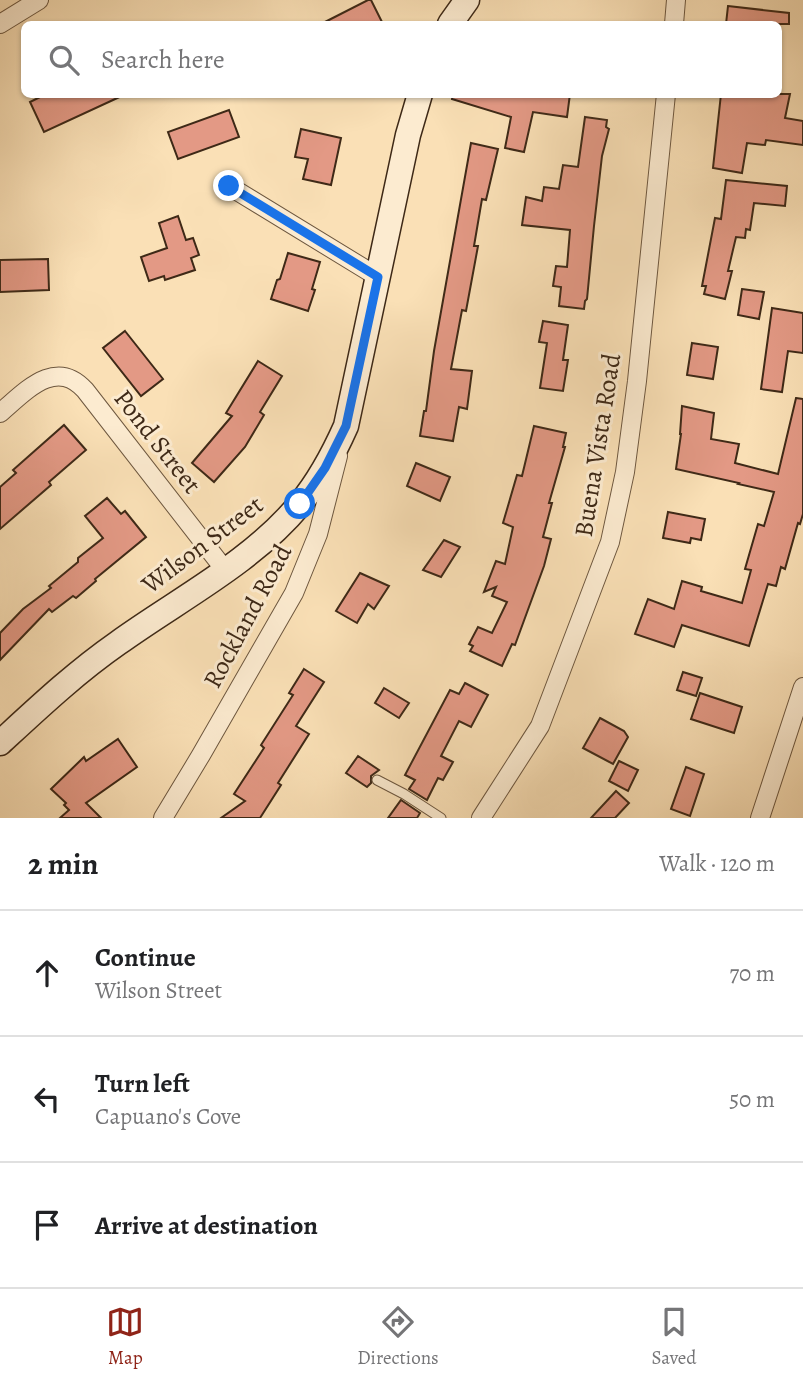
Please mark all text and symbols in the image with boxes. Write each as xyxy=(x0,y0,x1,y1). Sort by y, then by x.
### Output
search box xyxy=(21,21,782,98)
icon: search xyxy=(45,41,83,79)
text: Search here xyxy=(101,42,225,77)
route end xyxy=(213,170,244,201)
street label: Buena Vista Road xyxy=(566,351,629,539)
street label: Pond Street xyxy=(106,382,210,501)
street label: Wilson Street xyxy=(134,487,271,602)
route start xyxy=(284,488,315,519)
street label: Rockland Road xyxy=(195,538,300,694)
text: 2 min xyxy=(28,844,98,884)
text: Walk · 120 m xyxy=(659,848,775,879)
text: Continue xyxy=(95,940,196,975)
icon: ahead xyxy=(28,954,66,992)
text: 70 m xyxy=(729,958,775,989)
text: Wilson Street xyxy=(95,975,222,1006)
text: Turn left xyxy=(95,1066,190,1101)
icon: left xyxy=(28,1080,66,1118)
text: 50 m xyxy=(729,1084,775,1115)
text: Capuano's Cove xyxy=(95,1101,241,1132)
icon: arrive xyxy=(28,1206,66,1244)
text: Arrive at destination xyxy=(95,1208,318,1243)
tab: Map xyxy=(106,1303,144,1371)
tab: Directions xyxy=(357,1303,439,1371)
tab: Saved xyxy=(652,1303,697,1371)

